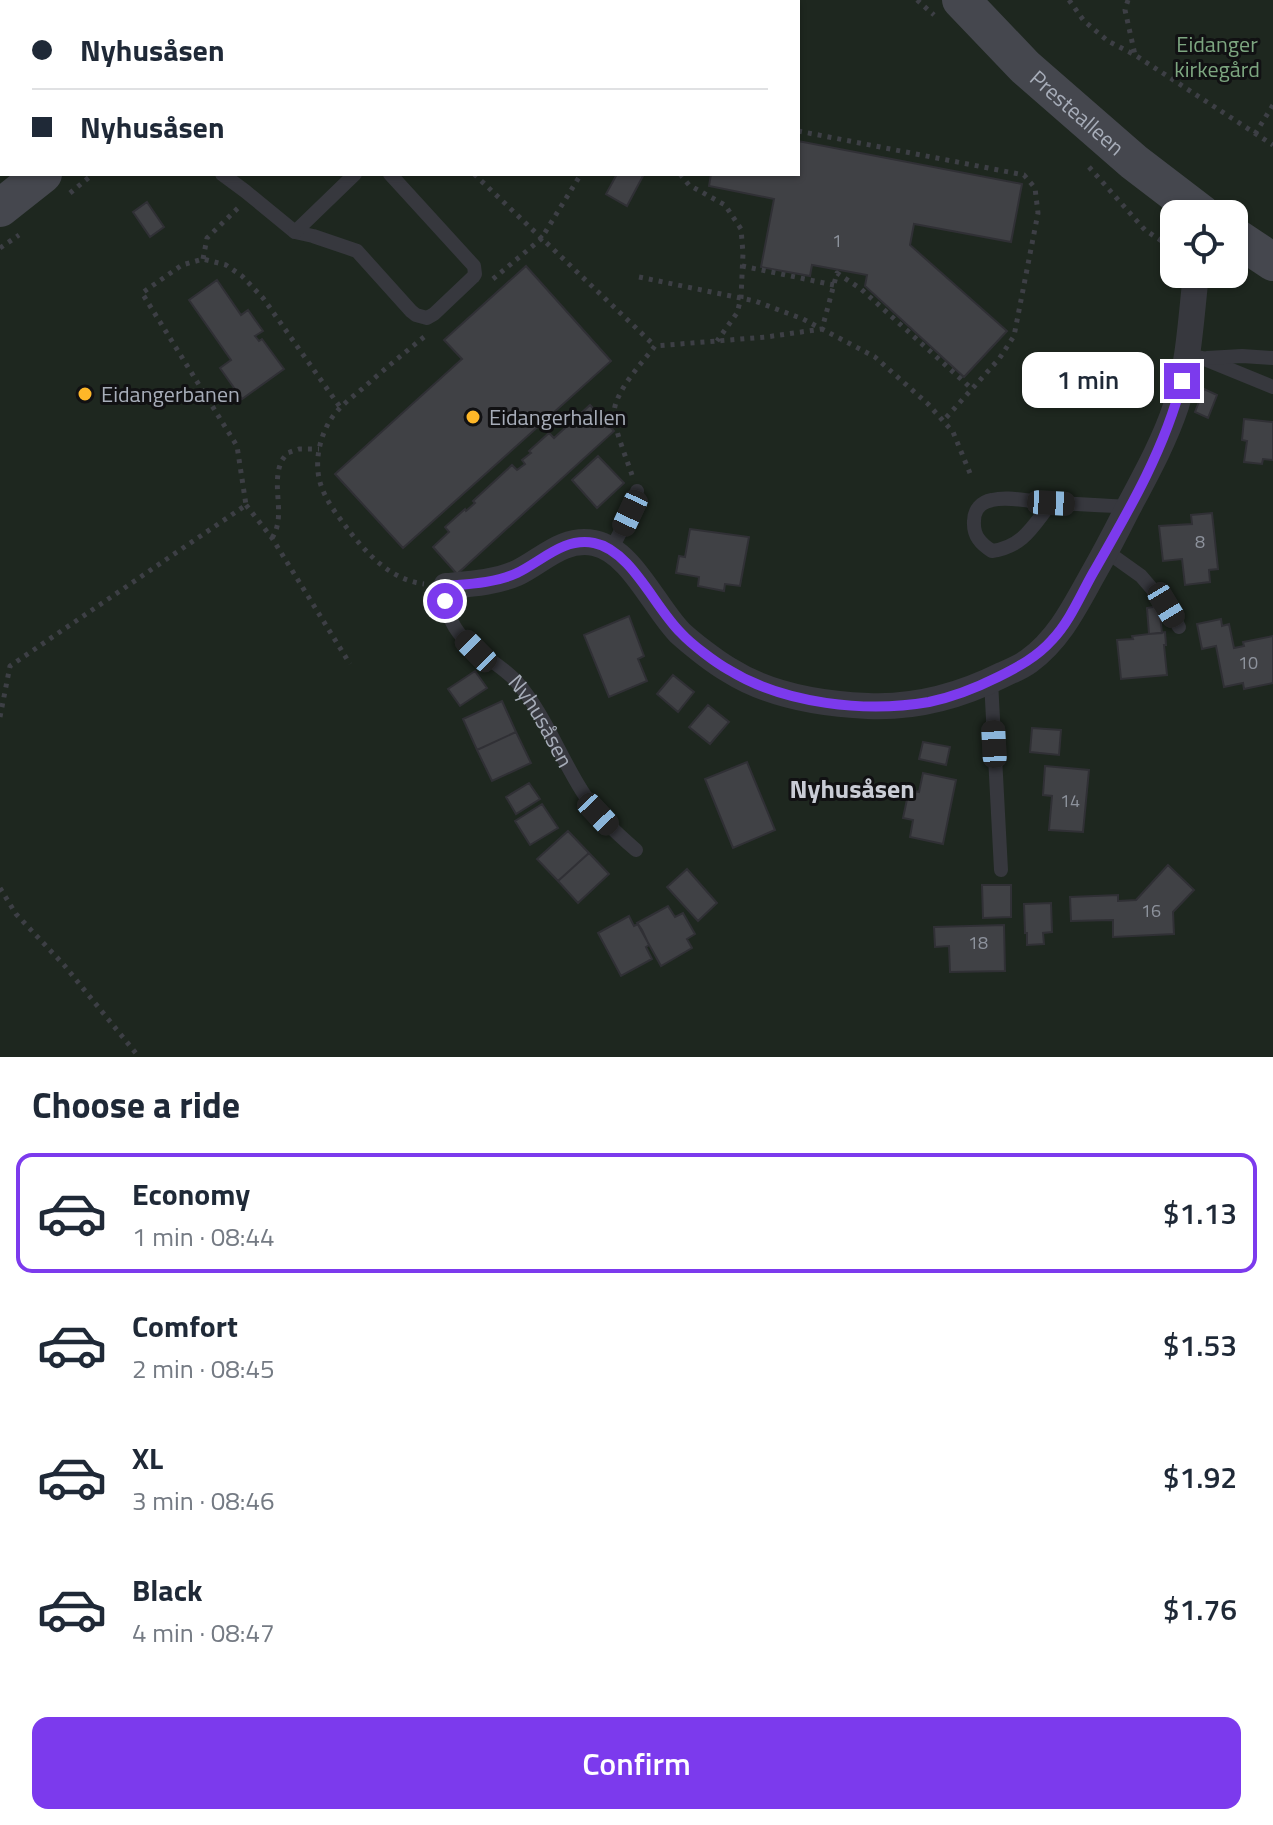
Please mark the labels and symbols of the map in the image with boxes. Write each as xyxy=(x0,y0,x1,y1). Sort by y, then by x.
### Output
park label: Eidanger kirkegård xyxy=(1174,27,1260,86)
street label: Prestealleen xyxy=(1022,62,1132,163)
house number: 1 xyxy=(832,227,842,254)
callout: 1 min xyxy=(1022,353,1154,409)
route end xyxy=(1164,363,1200,399)
place label: Eidangerbanen xyxy=(101,377,240,411)
marker: Eidangerbanen xyxy=(76,385,94,403)
place label: Eidangerhallen xyxy=(489,400,626,434)
marker: Eidangerhallen xyxy=(464,408,482,426)
car xyxy=(609,486,651,540)
car xyxy=(1026,490,1076,516)
house number: 8 xyxy=(1195,528,1205,555)
car xyxy=(1143,578,1189,632)
route start xyxy=(427,583,463,619)
car xyxy=(451,626,501,676)
house number: 10 xyxy=(1238,649,1258,676)
street label: Nyhusåsen xyxy=(500,667,582,773)
car xyxy=(981,719,1007,769)
district label: Nyhusåsen xyxy=(789,769,915,808)
house number: 14 xyxy=(1060,787,1080,814)
car xyxy=(573,788,623,840)
house number: 16 xyxy=(1141,897,1161,924)
house number: 18 xyxy=(968,929,988,956)

